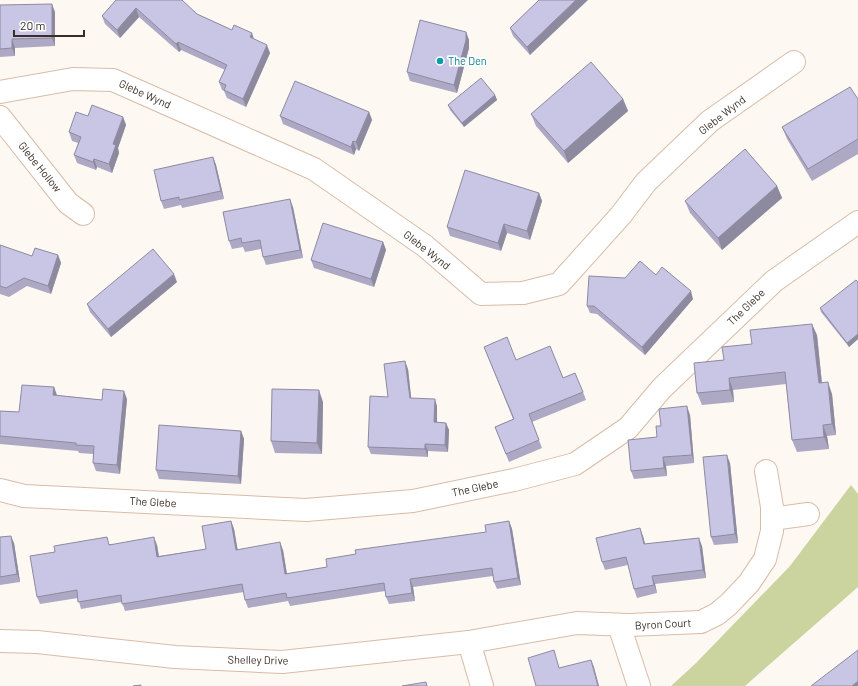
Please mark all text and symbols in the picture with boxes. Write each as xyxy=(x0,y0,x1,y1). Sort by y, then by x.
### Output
scale bar xyxy=(14,12,84,38)
text: 20 m xyxy=(20,18,46,32)
place label: The Den xyxy=(448,54,487,67)
marker: The Den xyxy=(435,56,445,66)
street label: Glebe Wynd xyxy=(117,76,173,111)
street label: Glebe Wynd xyxy=(696,92,748,137)
street label: Glebe Hollow xyxy=(16,139,65,195)
street label: Glebe Wynd xyxy=(401,227,453,272)
street label: The Glebe xyxy=(724,286,767,328)
street label: The Glebe xyxy=(451,476,499,499)
street label: The Glebe xyxy=(129,494,177,509)
street label: Byron Court xyxy=(634,616,692,631)
street label: Shelley Drive xyxy=(228,652,289,667)

